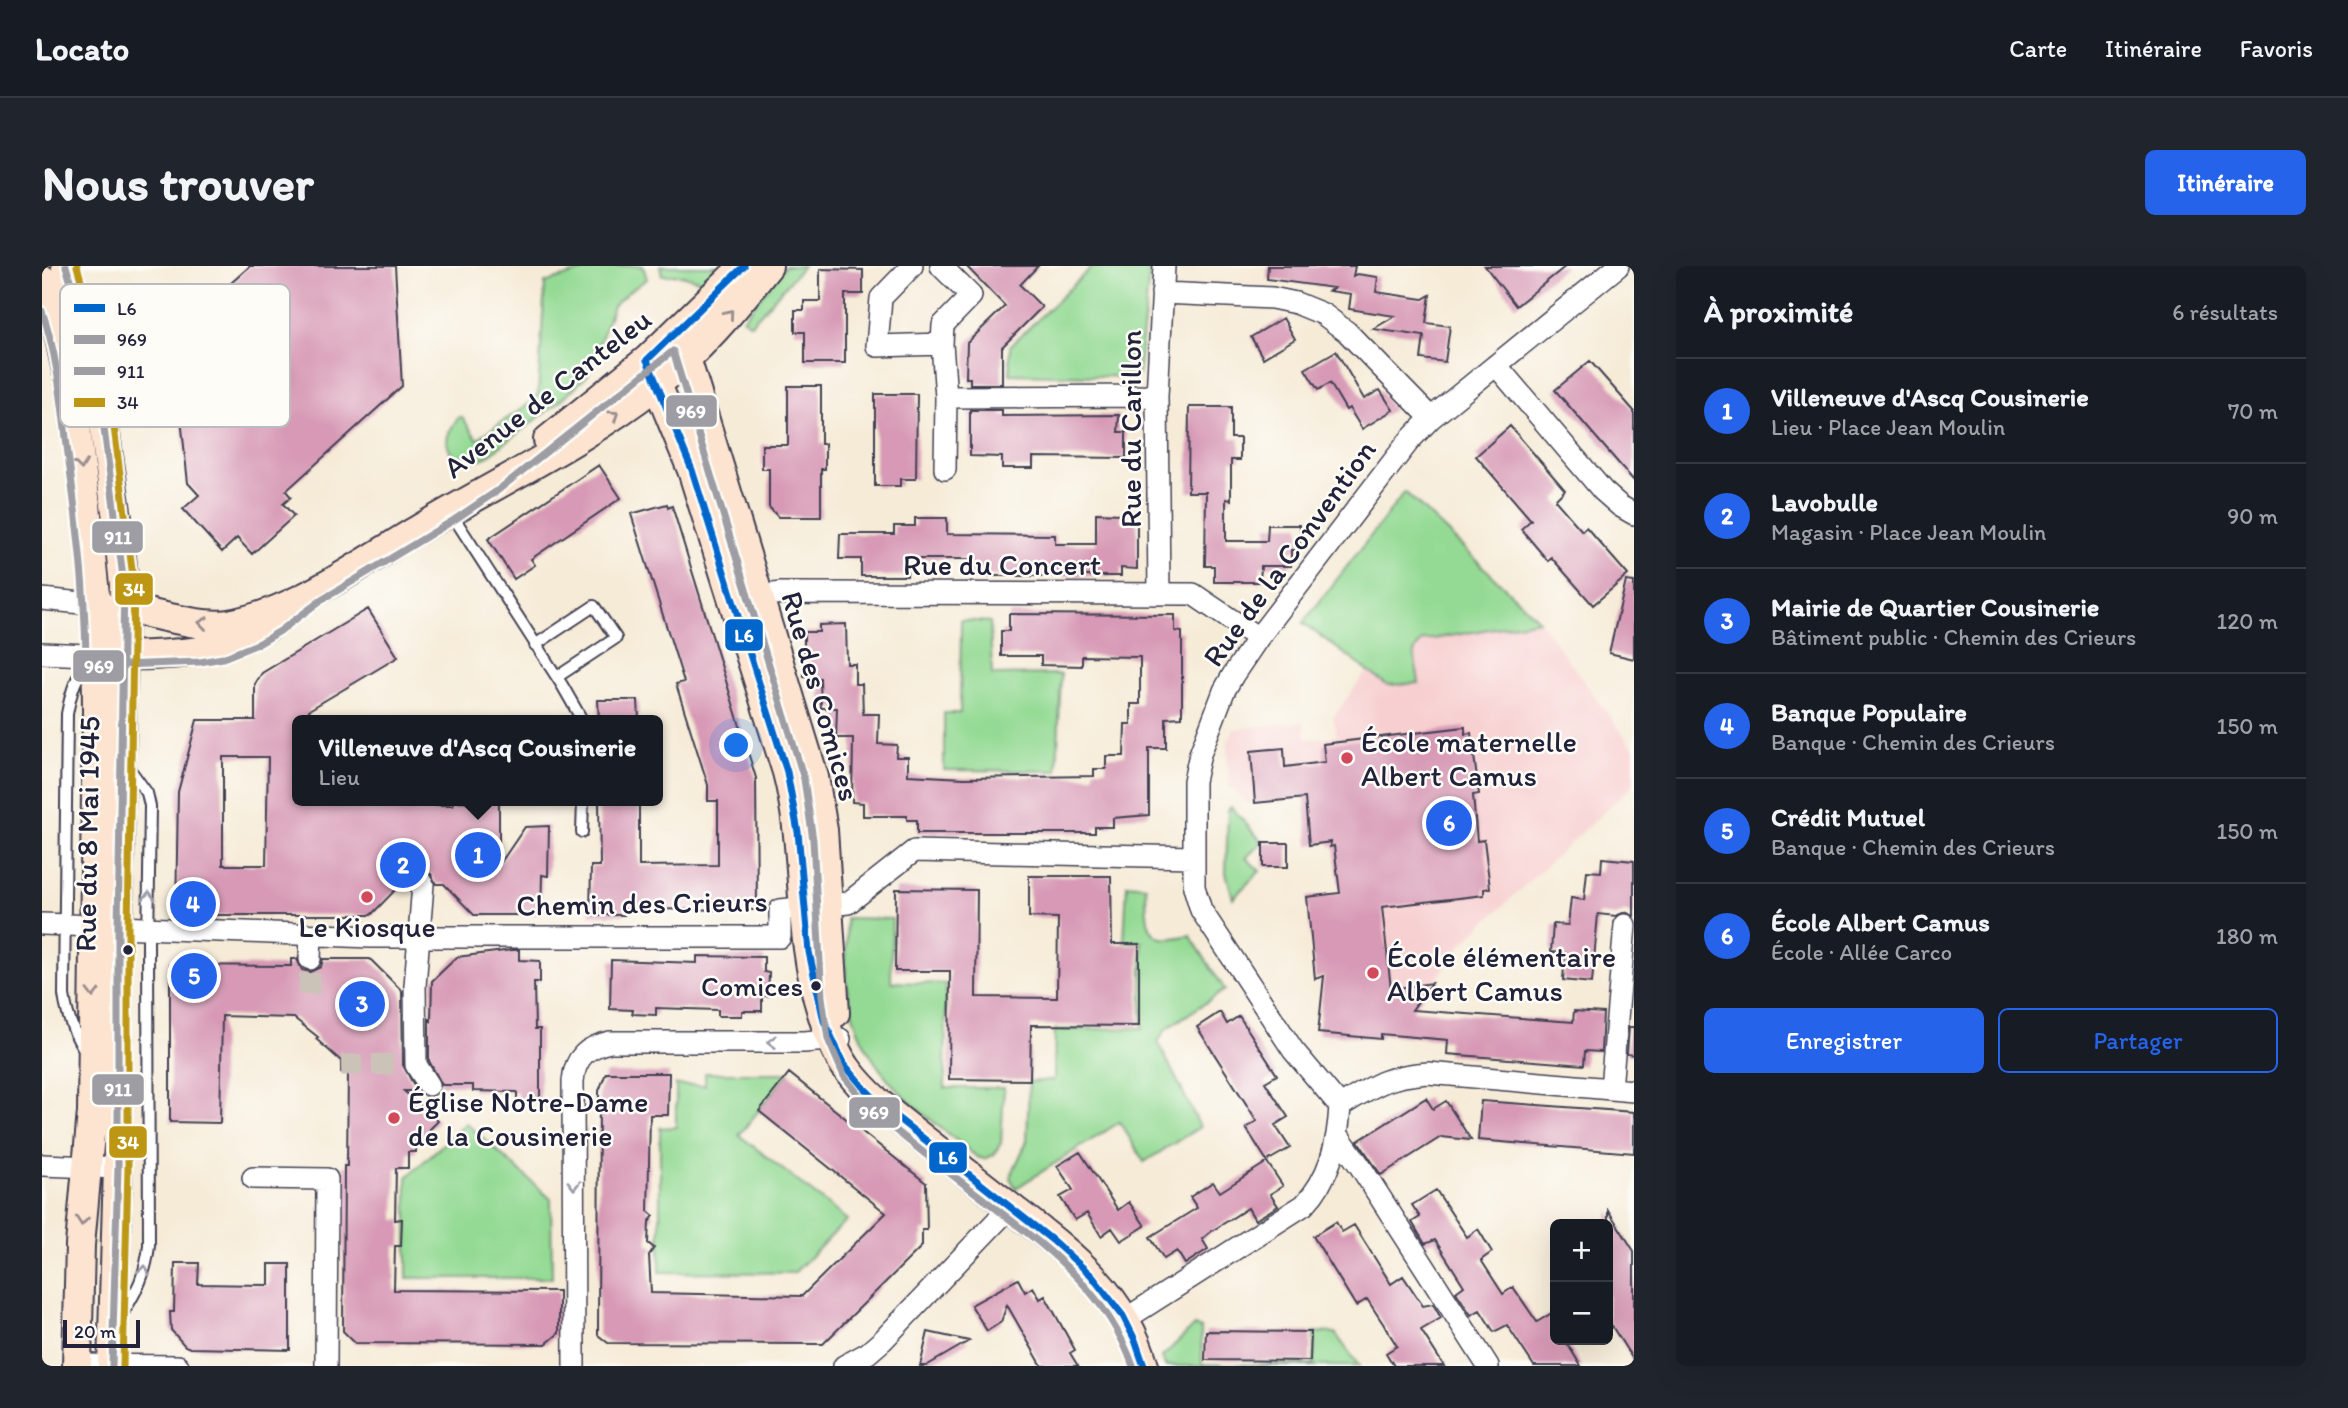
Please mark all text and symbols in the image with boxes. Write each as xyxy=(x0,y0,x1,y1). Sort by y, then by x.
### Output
text: Locato xyxy=(35,29,129,68)
text: Carte xyxy=(2009,34,2067,63)
text: Itinéraire xyxy=(2105,34,2202,63)
text: Favoris xyxy=(2240,34,2313,63)
button: Itinéraire xyxy=(2145,150,2306,215)
text: Nous trouver xyxy=(42,153,314,212)
legend xyxy=(60,284,290,427)
text: À proximité xyxy=(1704,293,1853,330)
text: L6 xyxy=(117,297,137,320)
text: 6 résultats xyxy=(2172,298,2278,326)
street label: Avenue de Canteleu xyxy=(436,300,658,486)
one-way arrow xyxy=(721,309,733,322)
text: 969 xyxy=(117,328,147,351)
street label: Rue du Carillon xyxy=(1112,330,1149,528)
text: 911 xyxy=(117,360,145,383)
text: Villeneuve d'Ascq Cousinerie xyxy=(1771,381,2089,413)
text: 34 xyxy=(117,391,139,414)
line badge: 969 xyxy=(665,394,718,428)
text: 1 xyxy=(1722,397,1732,425)
text: 70 m xyxy=(2228,397,2278,425)
text: 969 xyxy=(676,400,706,423)
one-way arrow xyxy=(606,411,619,423)
text: Lieu · Place Jean Moulin xyxy=(1771,413,2005,441)
street label: Rue de la Convention xyxy=(1194,432,1384,674)
one-way arrow xyxy=(74,459,89,471)
text: Lavobulle xyxy=(1771,486,1878,518)
text: 2 xyxy=(1721,502,1733,530)
text: 90 m xyxy=(2227,502,2278,530)
text: Magasin · Place Jean Moulin xyxy=(1771,518,2046,546)
line badge: 911 xyxy=(91,520,144,554)
text: 911 xyxy=(104,526,132,549)
street label: Rue du Concert xyxy=(903,546,1101,583)
line badge: 34 xyxy=(114,572,154,606)
text: 34 xyxy=(123,578,145,601)
street label: Rue des Comices xyxy=(773,587,869,805)
text: Mairie de Quartier Cousinerie xyxy=(1771,591,2099,623)
text: 3 xyxy=(1721,607,1733,635)
text: 120 m xyxy=(2217,607,2278,635)
one-way arrow xyxy=(197,616,209,631)
line badge: L6 xyxy=(724,618,764,652)
text: Bâtiment public · Chemin des Crieurs xyxy=(1771,623,2136,651)
text: L6 xyxy=(734,624,754,647)
line badge: 969 xyxy=(72,649,125,683)
text: 969 xyxy=(84,655,114,678)
text: Banque Populaire xyxy=(1771,696,1967,728)
text: 4 xyxy=(1720,712,1734,740)
text: 150 m xyxy=(2217,712,2278,740)
popup xyxy=(292,715,663,806)
street label: Rue du 8 Mai 1945 xyxy=(66,716,108,952)
place label: École maternelle Albert Camus xyxy=(1361,723,1577,794)
your location xyxy=(719,728,753,762)
text: Banque · Chemin des Crieurs xyxy=(1771,728,2055,756)
text: Villeneuve d'Ascq Cousinerie xyxy=(319,731,636,763)
marker: École maternelle Albert Camus xyxy=(1339,750,1355,766)
text: Lieu xyxy=(319,763,360,791)
pin: 6 xyxy=(1426,797,1472,849)
text: Crédit Mutuel xyxy=(1771,801,1925,833)
text: 5 xyxy=(1721,817,1733,845)
text: 150 m xyxy=(2217,817,2278,845)
pin: 1 xyxy=(455,829,501,881)
text: Banque · Chemin des Crieurs xyxy=(1771,833,2055,861)
pin: 2 xyxy=(380,839,426,891)
pin: 4 xyxy=(170,878,216,930)
street label: Chemin des Crieurs xyxy=(516,882,768,924)
marker: Le Kiosque xyxy=(359,889,375,905)
one-way arrow xyxy=(141,890,156,901)
text: École Albert Camus xyxy=(1771,906,1990,938)
place label: Le Kiosque xyxy=(298,908,436,945)
text: 6 xyxy=(1721,922,1733,950)
text: 180 m xyxy=(2216,922,2278,950)
place label: École élémentaire Albert Camus xyxy=(1387,938,1616,1009)
text: École · Allée Carco xyxy=(1771,938,1952,966)
unlabelled marker xyxy=(121,943,135,957)
pin: 5 xyxy=(171,950,217,1002)
marker: École élémentaire Albert Camus xyxy=(1365,965,1381,981)
place label: Comices xyxy=(701,969,803,1003)
pin: 3 xyxy=(339,978,385,1030)
marker: Comices xyxy=(809,979,823,993)
one-way arrow xyxy=(85,989,101,999)
button: Enregistrer xyxy=(1704,1008,1984,1073)
button: Partager xyxy=(1998,1008,2278,1073)
one-way arrow xyxy=(766,1034,777,1050)
line badge: 911 xyxy=(91,1073,145,1106)
text: 911 xyxy=(104,1078,132,1101)
place label: Église Notre-Dame de la Cousinerie xyxy=(408,1083,649,1154)
line badge: 969 xyxy=(848,1096,901,1129)
text: 969 xyxy=(859,1101,889,1124)
marker: Église Notre-Dame de la Cousinerie xyxy=(386,1110,402,1126)
line badge: 34 xyxy=(108,1125,148,1159)
text: 34 xyxy=(117,1131,139,1154)
line badge: L6 xyxy=(928,1141,968,1174)
text: L6 xyxy=(938,1146,958,1169)
one-way arrow xyxy=(566,1180,582,1191)
one-way arrow xyxy=(75,1215,90,1226)
map controls xyxy=(1550,1219,1613,1345)
button: + xyxy=(1550,1219,1613,1282)
one-way arrow xyxy=(136,1264,150,1276)
button: − xyxy=(1550,1282,1613,1345)
scale bar xyxy=(63,1317,140,1349)
text: 20 m xyxy=(74,1320,116,1343)

